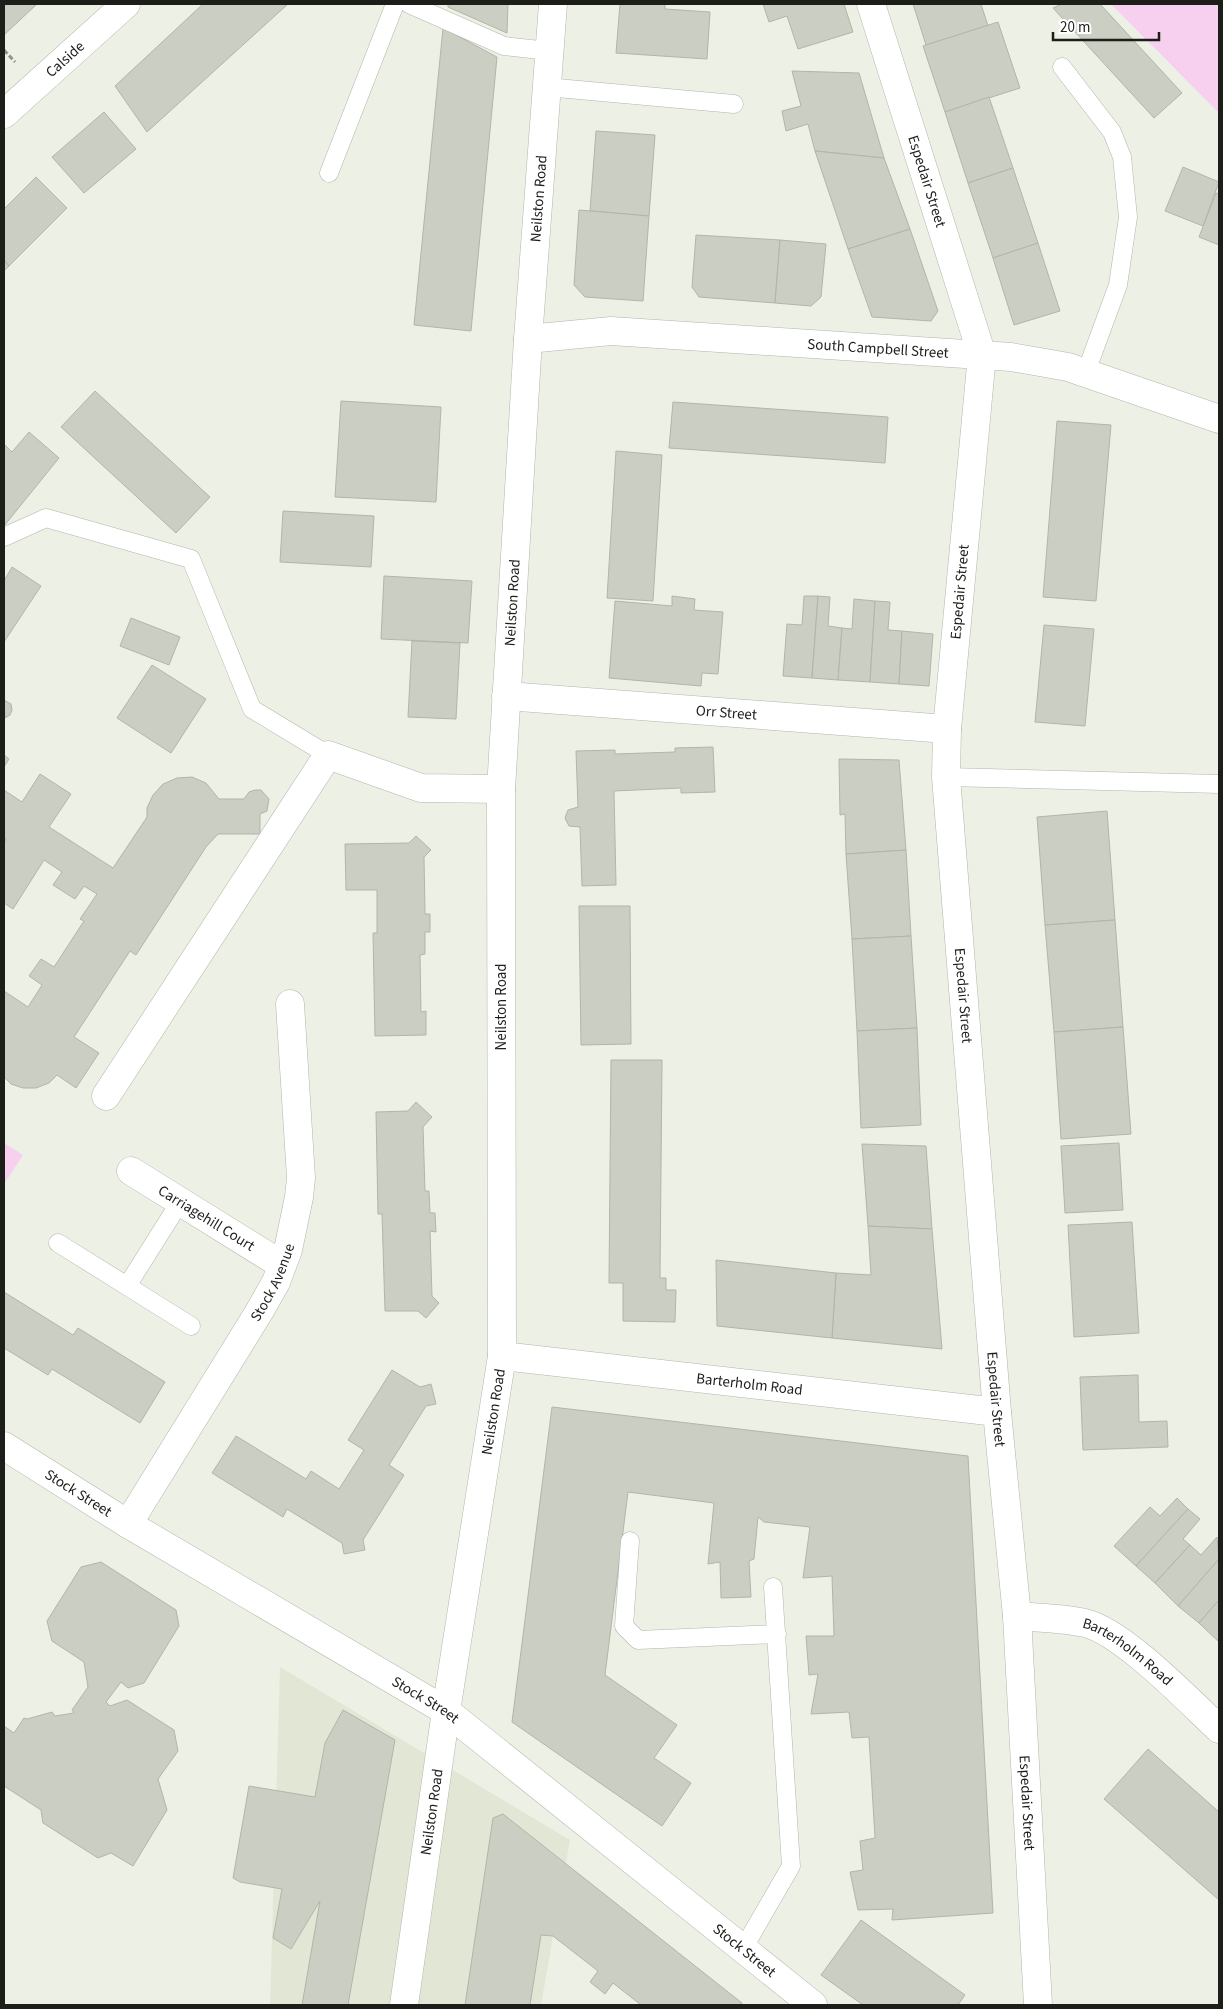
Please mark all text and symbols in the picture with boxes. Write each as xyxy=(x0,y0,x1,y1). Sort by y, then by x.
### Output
scale bar xyxy=(1053,10,1159,42)
text: 20 m xyxy=(1060,17,1090,38)
street label: Calside xyxy=(41,36,89,82)
street label: Espedair Street xyxy=(903,133,951,230)
street label: Neilston Road xyxy=(525,154,552,243)
street label: South Campbell Street xyxy=(807,333,949,363)
street label: Espedair Street xyxy=(945,544,975,640)
street label: Neilston Road xyxy=(499,559,525,647)
street label: Orr Street xyxy=(695,700,758,725)
street label: Espedair Street xyxy=(949,947,978,1044)
street label: Neilston Road xyxy=(491,963,512,1051)
street label: Carriagehill Court xyxy=(154,1180,259,1256)
street label: Stock Avenue xyxy=(245,1242,300,1325)
street label: Espedair Street xyxy=(982,1351,1011,1448)
street label: Neilston Road xyxy=(476,1367,510,1456)
street label: Barterholm Road xyxy=(695,1368,804,1400)
street label: Stock Street xyxy=(41,1464,116,1522)
street label: Barterholm Road xyxy=(1080,1612,1178,1691)
street label: Stock Street xyxy=(388,1671,464,1728)
street label: Espedair Street xyxy=(1014,1755,1040,1851)
street label: Neilston Road xyxy=(415,1767,448,1857)
street label: Stock Street xyxy=(709,1918,781,1982)

